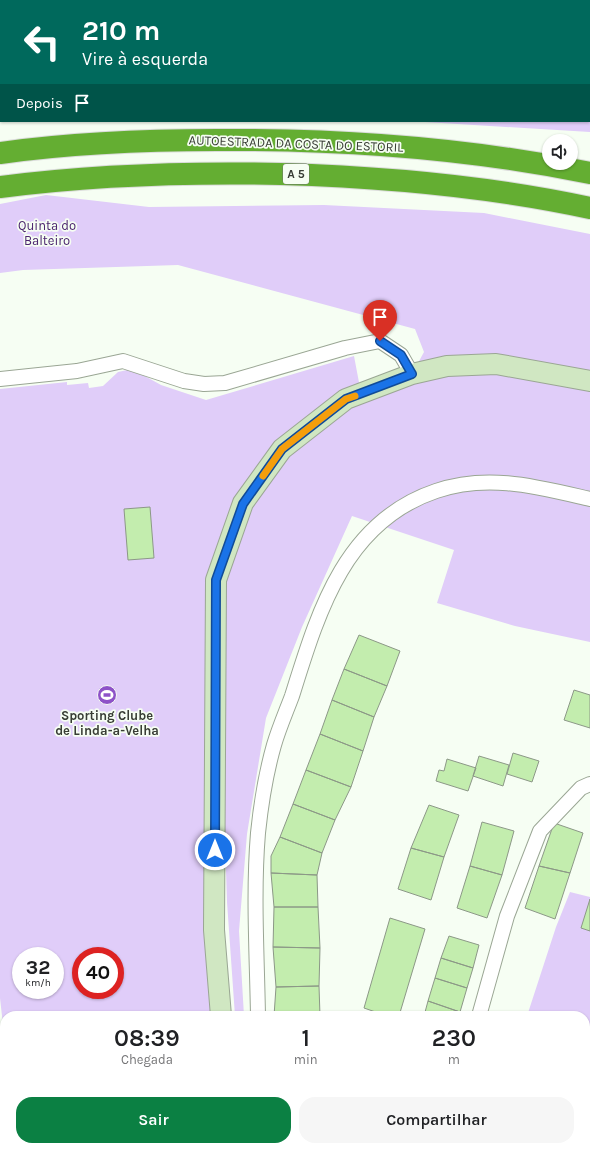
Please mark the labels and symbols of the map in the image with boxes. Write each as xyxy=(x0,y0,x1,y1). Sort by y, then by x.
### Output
street label: AUTOESTRADA DA COSTA DO ESTORIL xyxy=(188,132,404,155)
road number: A 5 xyxy=(283,164,309,184)
park label: Quinta do Balteiro xyxy=(18,218,76,248)
pin xyxy=(363,300,397,341)
sports icon: Sporting Clube de Linda-a-Velha xyxy=(96,684,118,706)
place label: Sporting Clube de Linda-a-Velha xyxy=(55,708,159,738)
position arrow xyxy=(194,829,236,871)
speed limit sign: 40 xyxy=(72,947,124,999)

